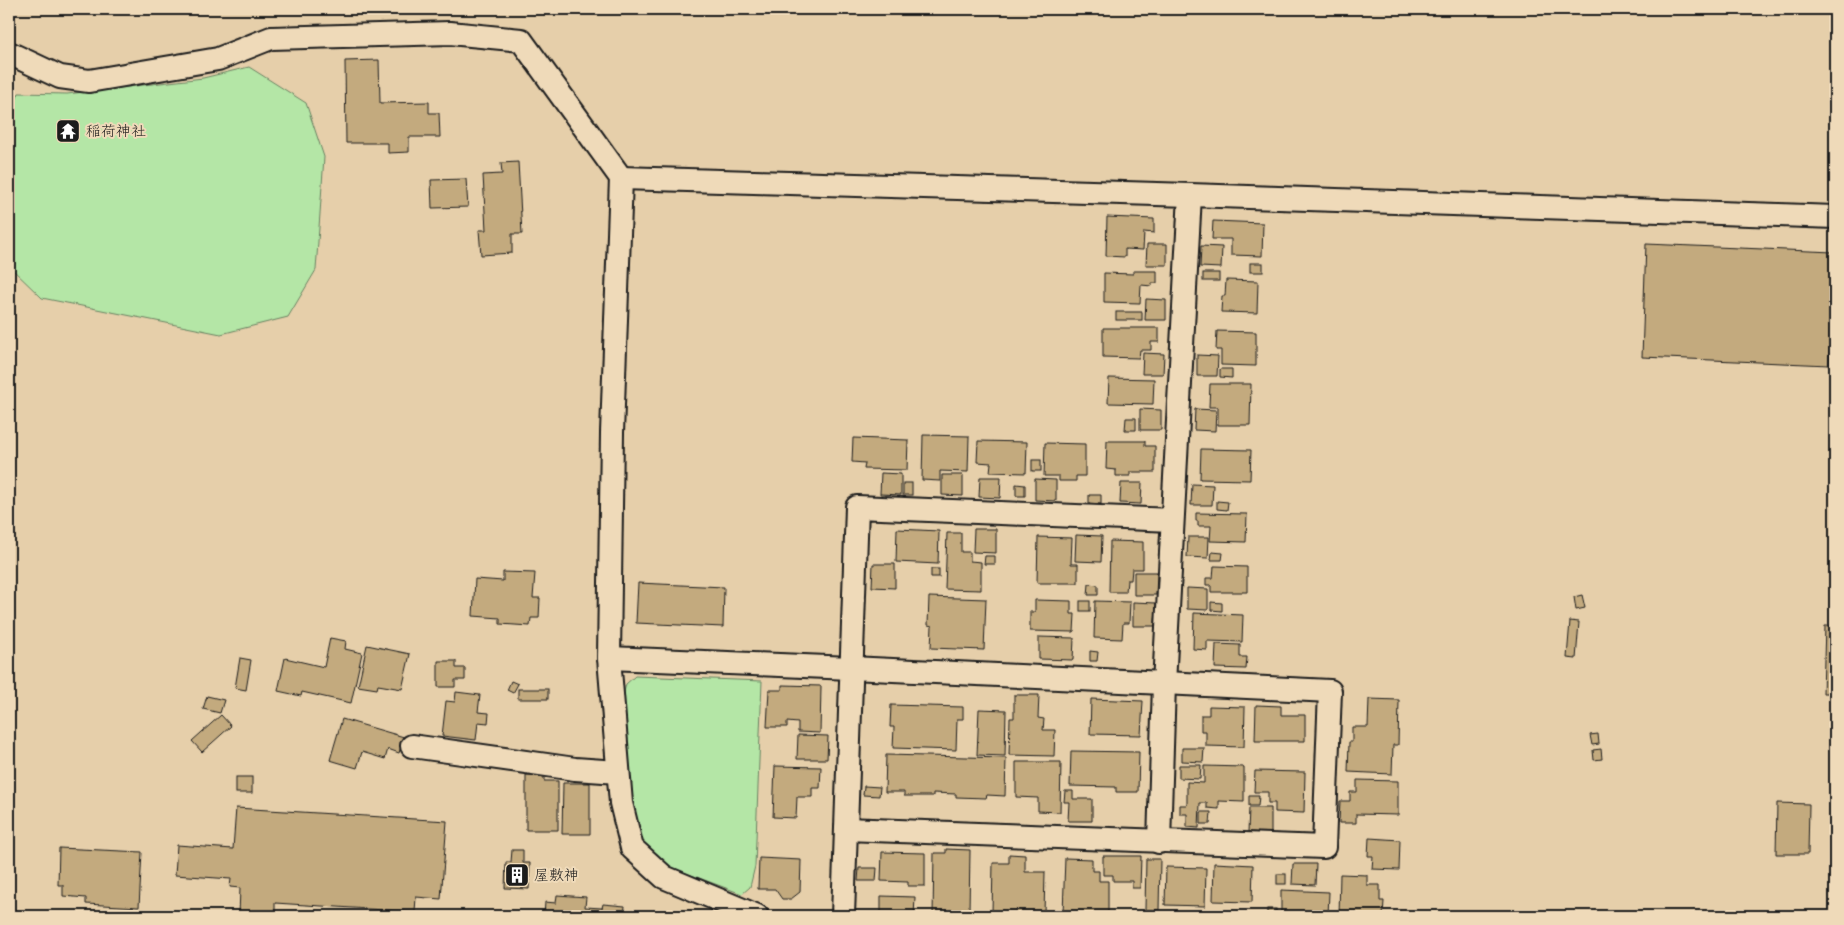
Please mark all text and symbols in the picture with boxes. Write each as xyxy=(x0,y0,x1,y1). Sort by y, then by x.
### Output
temple icon: 稲荷神社 xyxy=(55,118,81,144)
place label: 稲荷神社 xyxy=(86,122,146,141)
building icon: 屋敷神 xyxy=(504,862,530,888)
place label: 屋敷神 xyxy=(534,866,579,885)

